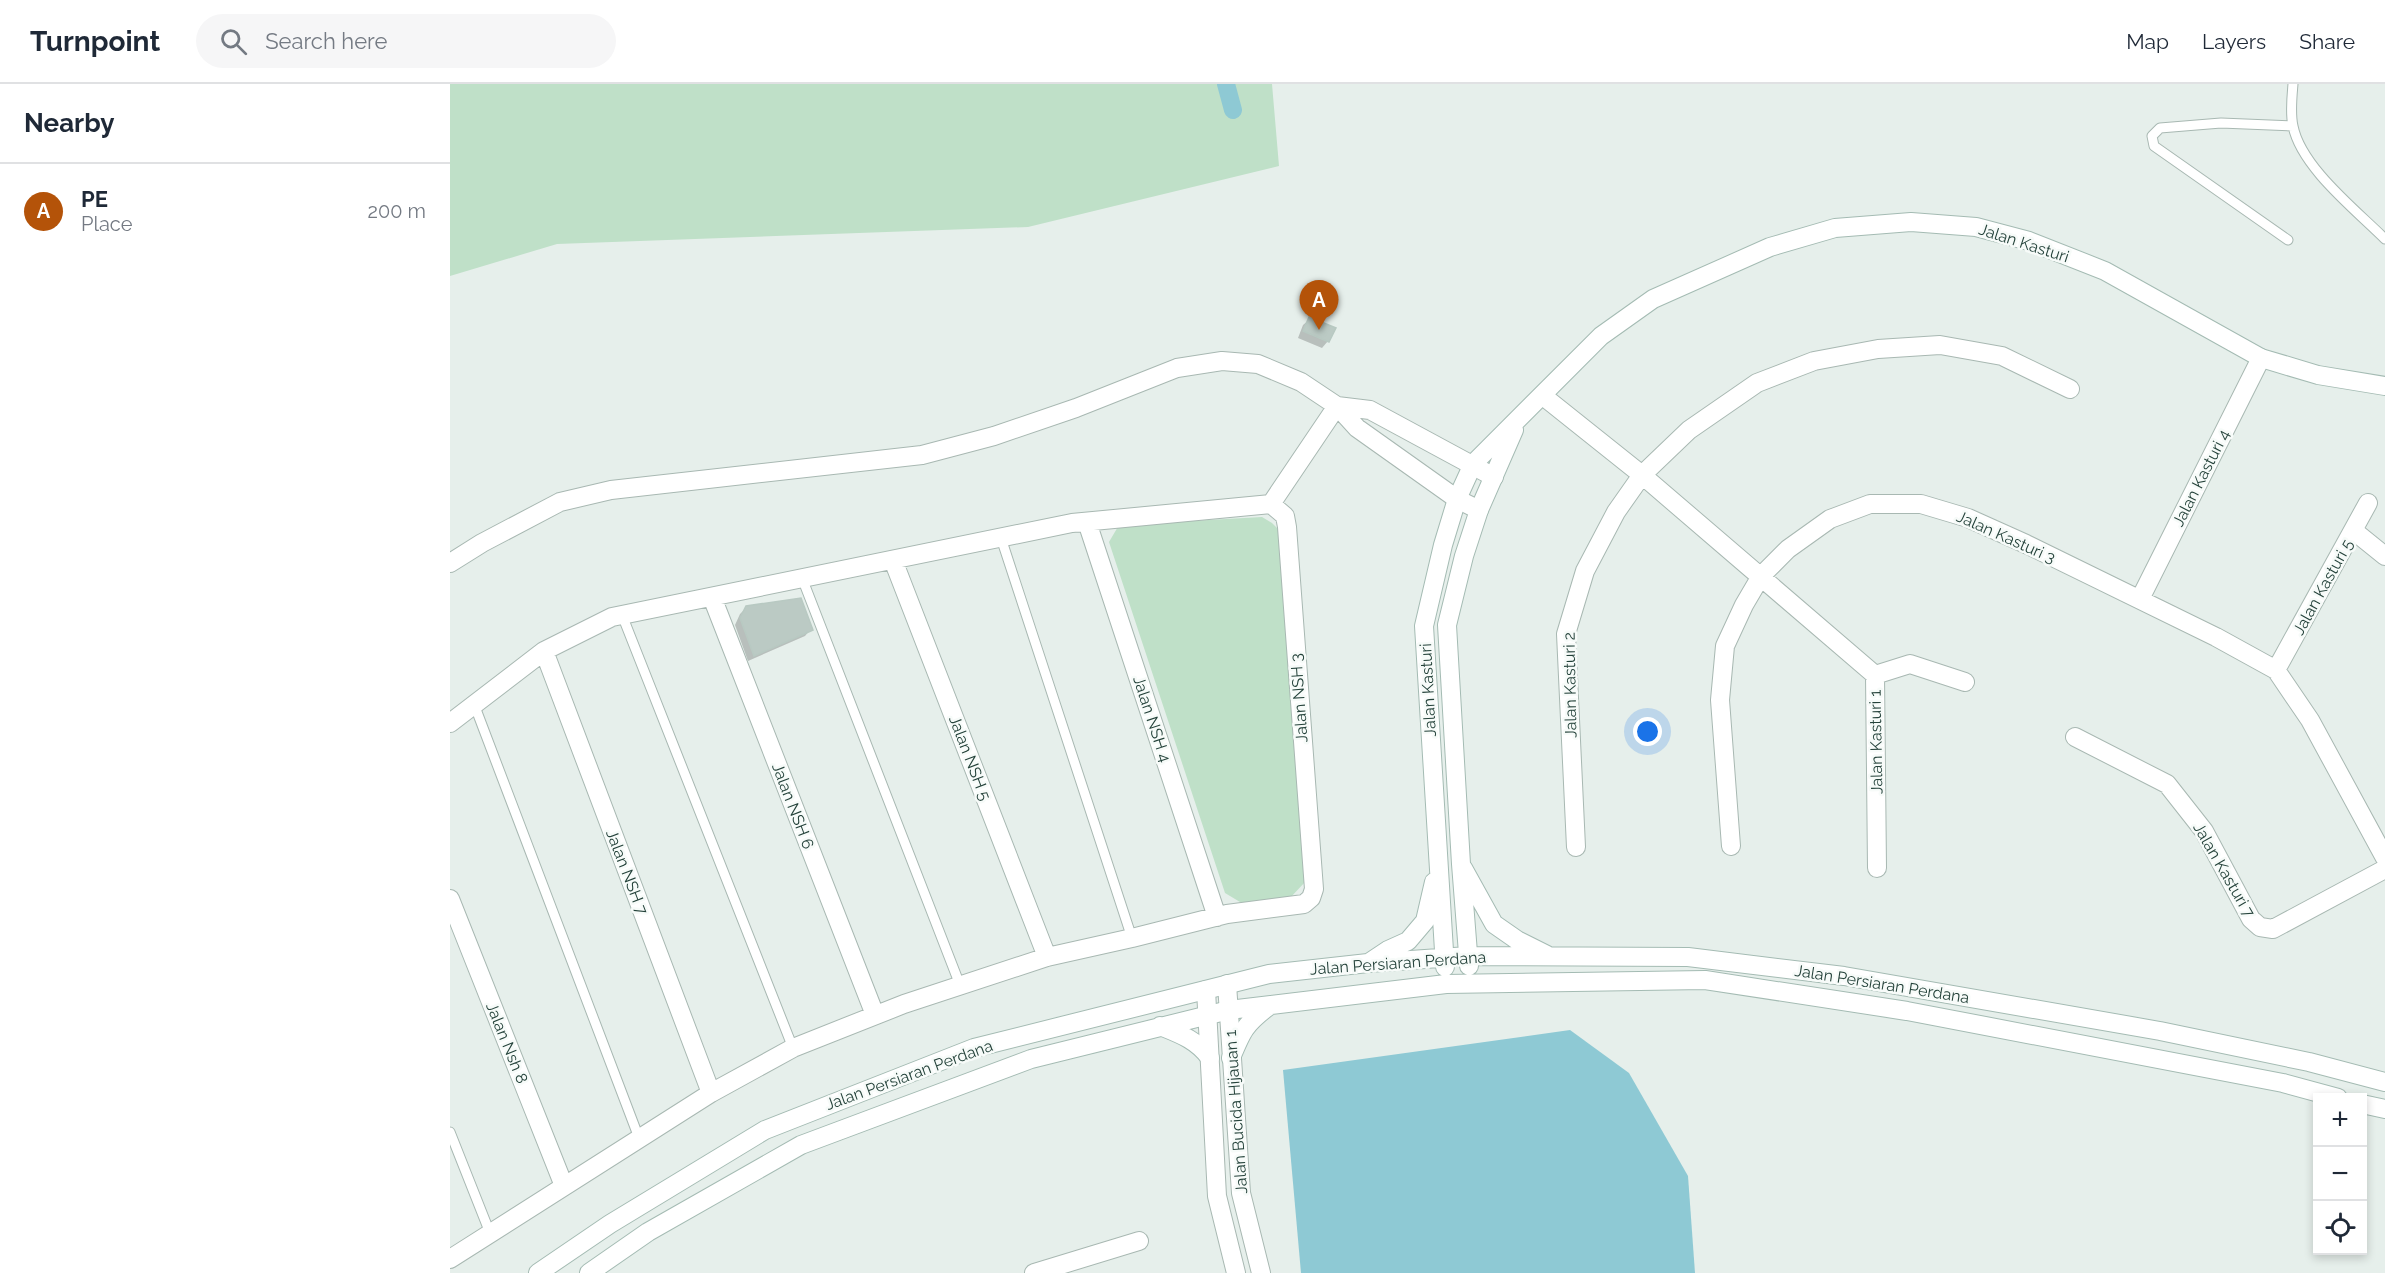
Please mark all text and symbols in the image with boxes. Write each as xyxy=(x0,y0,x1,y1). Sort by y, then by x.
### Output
search box xyxy=(196,14,616,68)
text: Turnpoint xyxy=(30,25,160,58)
icon: search xyxy=(217,25,250,58)
text: Search here xyxy=(265,28,387,54)
text: Map xyxy=(2126,29,2169,54)
text: Layers xyxy=(2202,29,2266,54)
text: Share xyxy=(2299,29,2355,54)
text: Nearby xyxy=(24,108,114,138)
text: PE xyxy=(81,186,108,212)
text: A xyxy=(37,199,50,223)
text: 200 m xyxy=(368,199,426,223)
text: Place xyxy=(81,212,132,236)
street label: Jalan Kasturi xyxy=(1977,220,2071,266)
pin: A xyxy=(1300,280,1338,330)
street label: Jalan Kasturi 4 xyxy=(2168,426,2234,530)
street label: Jalan Kasturi 3 xyxy=(1954,507,2058,567)
street label: Jalan Kasturi 5 xyxy=(2289,536,2357,638)
street label: Jalan Kasturi 2 xyxy=(1560,632,1580,738)
street label: Jalan Kasturi xyxy=(1416,643,1440,737)
street label: Jalan NSH 3 xyxy=(1286,653,1312,743)
street label: Jalan NSH 4 xyxy=(1129,674,1175,765)
street label: Jalan Kasturi 1 xyxy=(1866,689,1886,794)
street label: Jalan NSH 5 xyxy=(945,713,995,803)
your location xyxy=(1633,717,1662,746)
street label: Jalan NSH 6 xyxy=(768,760,818,852)
street label: Jalan Kasturi 7 xyxy=(2189,819,2259,921)
street label: Jalan NSH 7 xyxy=(602,827,652,917)
street label: Jalan Persiaran Perdana xyxy=(1309,947,1487,979)
street label: Jalan Persiaran Perdana xyxy=(1793,961,1971,1007)
street label: Jalan Nsh 8 xyxy=(482,1000,532,1086)
street label: Jalan Bucida Hijauan 1 xyxy=(1221,1029,1251,1194)
street label: Jalan Persiaran Perdana xyxy=(823,1036,995,1114)
map controls xyxy=(2313,1093,2367,1255)
button: + xyxy=(2313,1093,2367,1147)
button: − xyxy=(2313,1147,2367,1201)
button: locate xyxy=(2313,1201,2367,1255)

